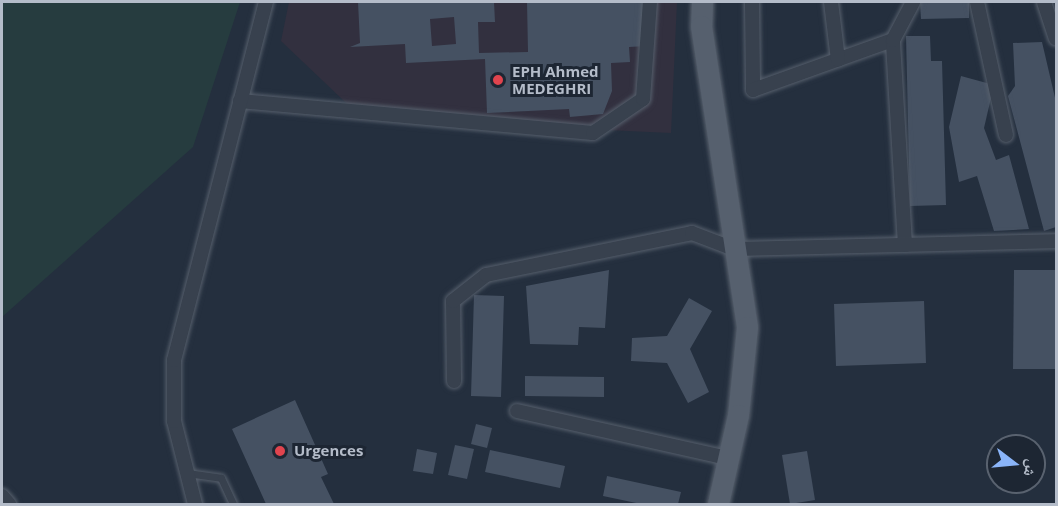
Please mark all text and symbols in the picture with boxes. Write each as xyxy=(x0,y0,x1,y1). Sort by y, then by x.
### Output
place label: EPH Ahmed MEDEGHRI xyxy=(512,62,598,97)
marker: EPH Ahmed MEDEGHRI xyxy=(489,71,507,89)
north arrow xyxy=(986,434,1046,494)
marker: Urgences xyxy=(271,442,289,460)
place label: Urgences xyxy=(294,442,363,460)
text: ش xyxy=(1018,457,1044,480)

